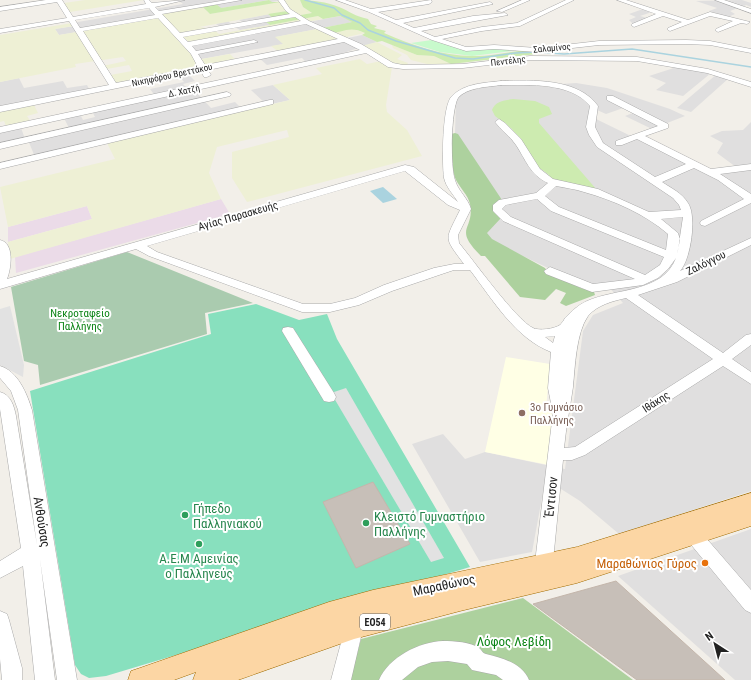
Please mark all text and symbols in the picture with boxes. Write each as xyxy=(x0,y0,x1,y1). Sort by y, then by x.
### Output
street label: Σαλαμίνος xyxy=(533,41,571,55)
street label: Πεντέλης xyxy=(490,54,526,68)
street label: Νικηφόρου Βρεττάκου xyxy=(131,62,213,88)
street label: Δ. Χατζή xyxy=(167,83,201,99)
street label: Αγίας Παρασκευής xyxy=(196,198,280,234)
street label: Ζαλόγγου xyxy=(684,248,728,278)
park label: Νεκροταφείο Παλλήνης xyxy=(50,307,110,333)
street label: Ιθάκης xyxy=(640,388,672,416)
place label: 3ο Γυμνάσιο Παλλήνης xyxy=(530,401,584,427)
marker: 3ο Γυμνάσιο Παλλήνης xyxy=(517,408,527,418)
street label: Έντισον xyxy=(541,475,561,519)
street label: Ανθούσας xyxy=(31,496,53,548)
place label: Γήπεδο Παλληνιακού xyxy=(193,501,262,531)
place label: Κλειστό Γυμναστήριο Παλλήνης xyxy=(374,509,485,539)
marker: Γήπεδο Παλληνιακού xyxy=(180,510,190,520)
marker: Κλειστό Γυμναστήριο Παλλήνης xyxy=(361,518,371,528)
marker: Α.Ε.Μ Αμεινίας ο Παλληνεύς xyxy=(194,539,204,549)
place label: Α.Ε.Μ Αμεινίας ο Παλληνεύς xyxy=(159,551,239,581)
place label: Μαραθώνιος Γύρος xyxy=(596,556,697,571)
marker: Μαραθώνιος Γύρος xyxy=(700,558,710,568)
street label: Μαραθώνος xyxy=(412,571,476,599)
road number: ΕΟ54 xyxy=(360,614,390,630)
north arrow xyxy=(695,624,735,664)
text: N xyxy=(703,629,716,644)
park label: Λόφος Λεβίδη xyxy=(477,634,551,649)

